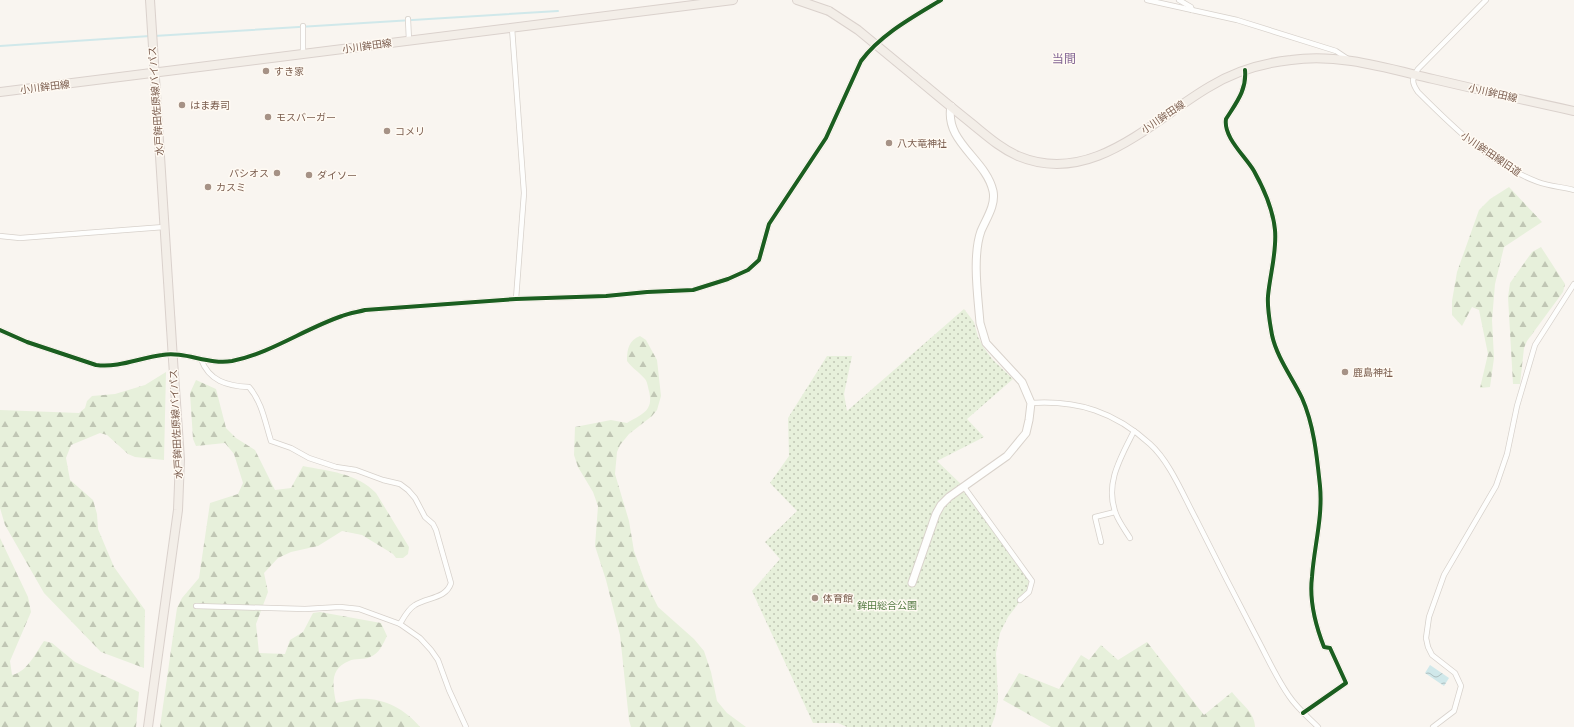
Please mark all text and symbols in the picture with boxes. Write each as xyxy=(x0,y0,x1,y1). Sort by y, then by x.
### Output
street label: 小川鉾田線 xyxy=(341,36,393,56)
street label: 水戸鉾田佐原線バイパス xyxy=(146,46,166,156)
district label: 当間 xyxy=(1052,52,1076,66)
place label: すき家 xyxy=(274,65,304,78)
marker: すき家 xyxy=(261,66,271,76)
street label: 小川鉾田線 xyxy=(19,78,71,96)
street label: 小川鉾田線 xyxy=(1467,81,1519,105)
street label: 小川鉾田線 xyxy=(1139,98,1187,136)
place label: はま寿司 xyxy=(190,99,230,112)
marker: はま寿司 xyxy=(177,100,187,110)
place label: モスバーガー xyxy=(276,111,336,124)
marker: モスバーガー xyxy=(263,112,273,122)
place label: コメリ xyxy=(395,125,425,138)
marker: コメリ xyxy=(382,126,392,136)
street label: 小川鉾田線旧道 xyxy=(1458,129,1524,179)
place label: 八大竜神社 xyxy=(897,137,947,150)
marker: 八大竜神社 xyxy=(884,138,894,148)
place label: パシオス xyxy=(229,167,269,180)
marker: パシオス xyxy=(272,168,282,178)
place label: ダイソー xyxy=(317,169,357,182)
marker: ダイソー xyxy=(304,170,314,180)
place label: カスミ xyxy=(216,181,246,194)
marker: カスミ xyxy=(203,182,213,192)
place label: 鹿島神社 xyxy=(1353,366,1393,379)
marker: 鹿島神社 xyxy=(1340,367,1350,377)
street label: 水戸鉾田佐原線バイパス xyxy=(167,369,185,479)
place label: 体育館 xyxy=(823,592,853,605)
marker: 体育館 xyxy=(810,593,820,603)
park label: 鉾田総合公園 xyxy=(857,599,917,612)

